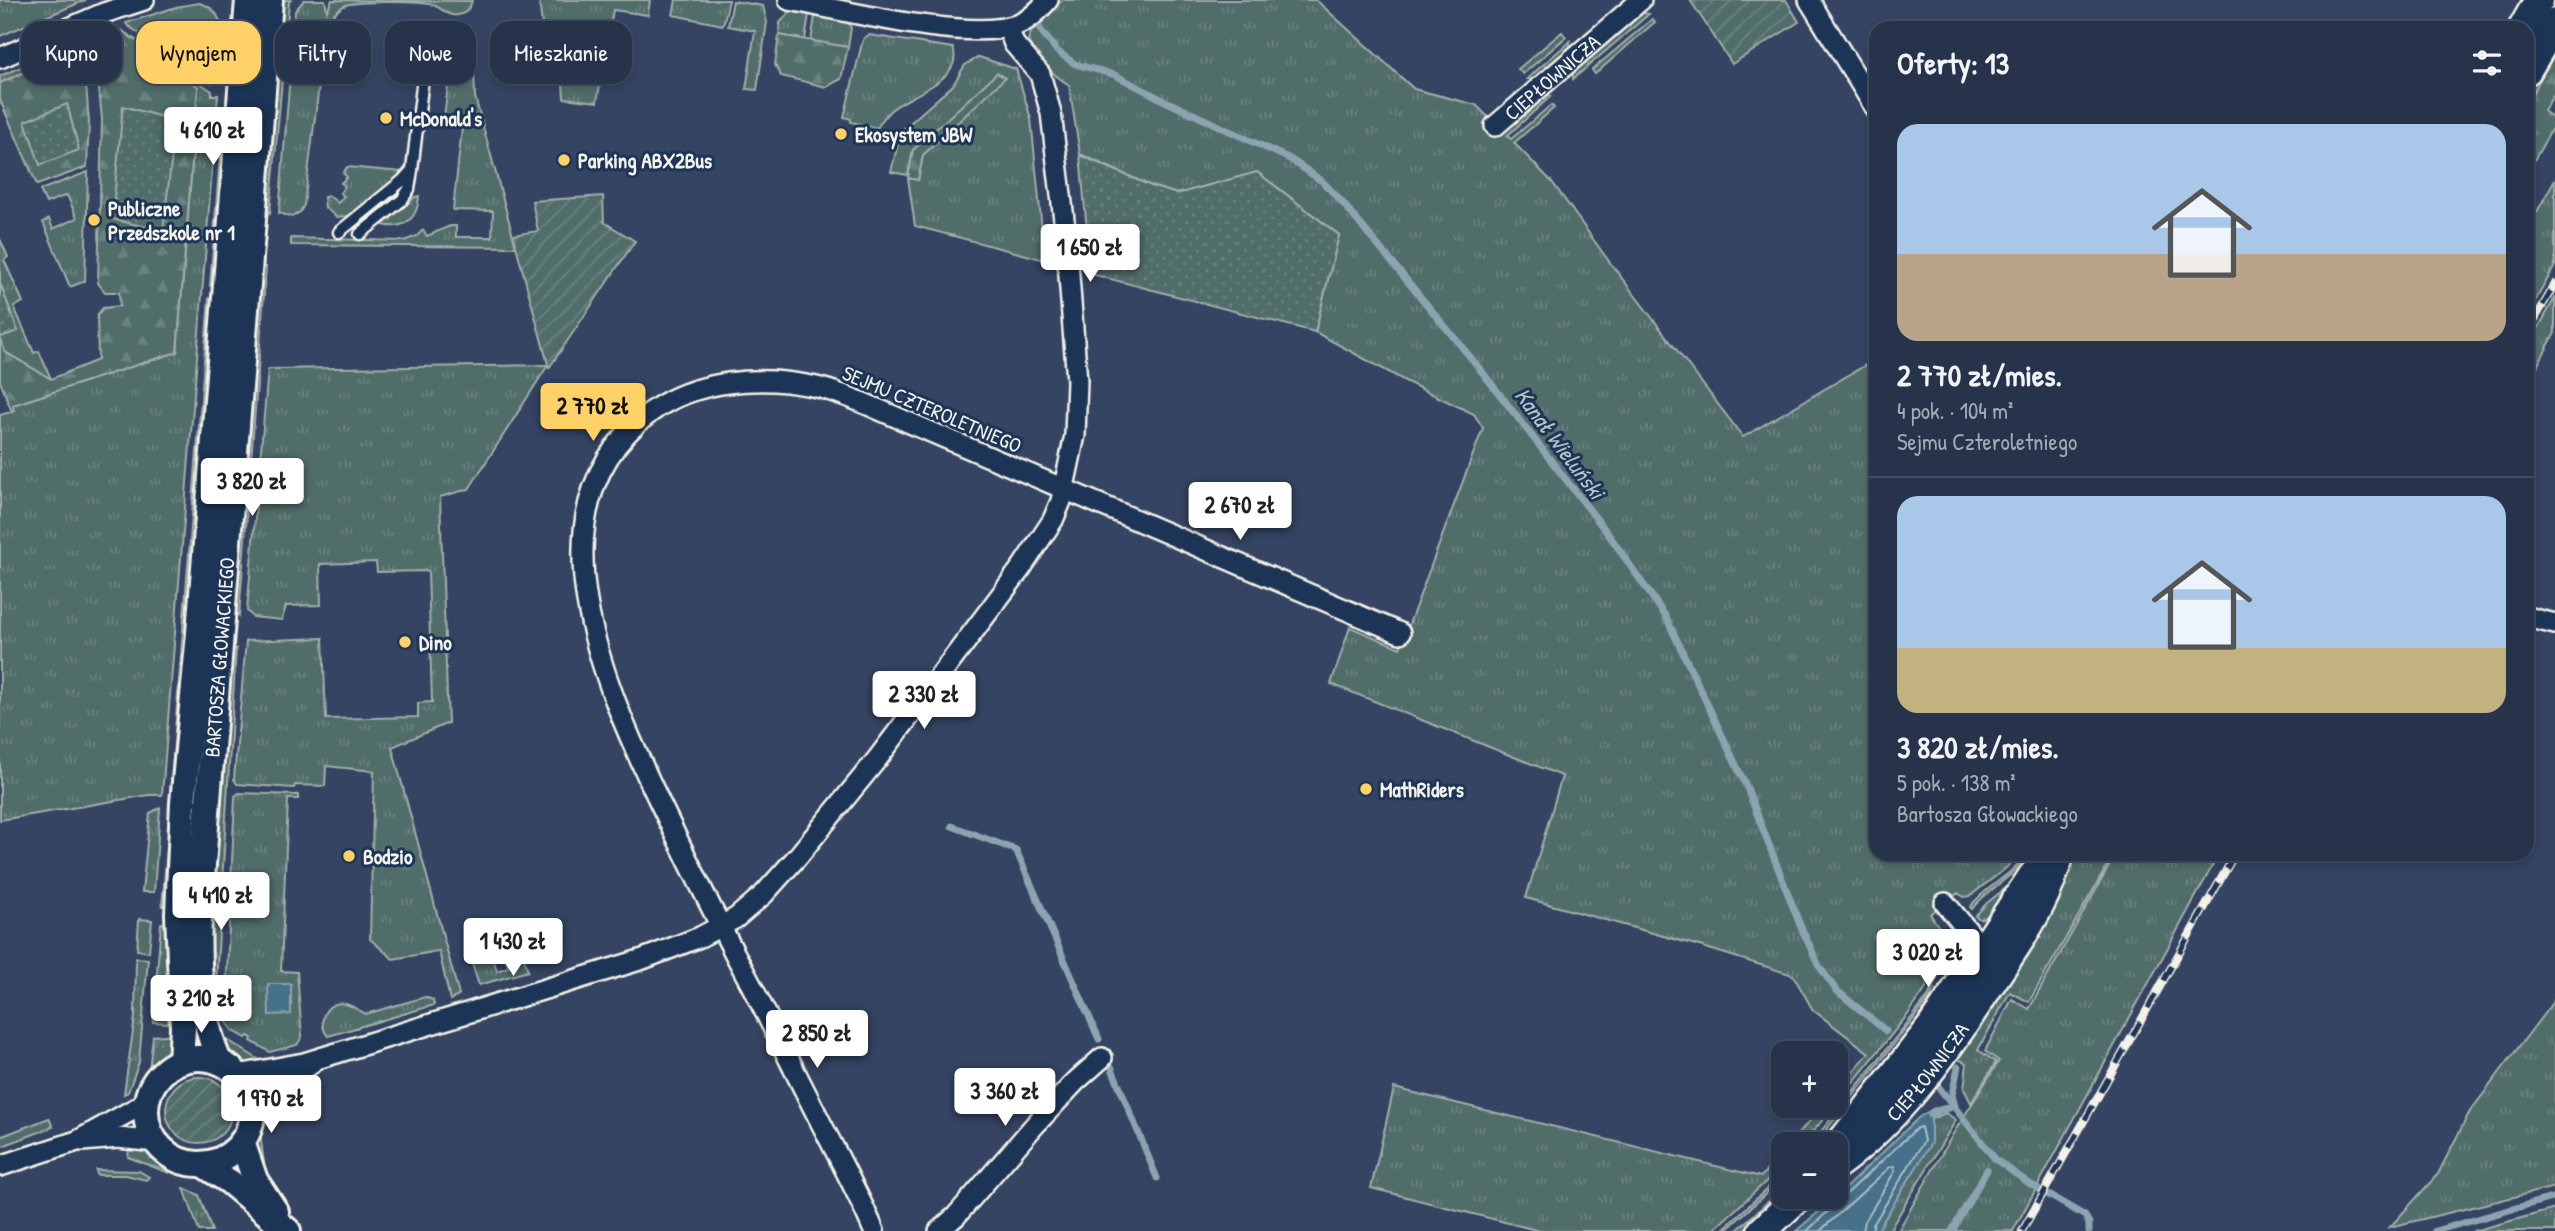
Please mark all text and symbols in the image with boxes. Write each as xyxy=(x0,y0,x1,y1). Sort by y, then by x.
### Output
chip: Kupno xyxy=(21,21,122,84)
chip: Wynajem xyxy=(136,21,261,84)
chip: Filtry xyxy=(275,21,371,84)
chip: Nowe xyxy=(385,21,476,84)
chip: Mieszkanie xyxy=(490,21,632,84)
street label: CIEPŁOWNICZA xyxy=(1497,27,1606,127)
text: Oferty: 13 xyxy=(1897,43,2009,83)
icon: filters xyxy=(2468,44,2506,82)
place label: McDonald's xyxy=(400,104,482,133)
pin: 4 610 zł xyxy=(141,108,285,167)
marker: McDonald's xyxy=(378,110,394,126)
text: 4 610 zł xyxy=(180,114,246,145)
place label: Ekosystem JBW xyxy=(855,120,974,150)
marker: Ekosystem JBW xyxy=(833,126,849,142)
place label: Parking ABX2Bus xyxy=(578,146,712,176)
marker: Parking ABX2Bus xyxy=(556,152,572,168)
icon: home xyxy=(2139,170,2265,296)
place label: Publiczne Przedszkole nr 1 xyxy=(108,194,235,247)
marker: Publiczne Przedszkole nr 1 xyxy=(86,212,102,228)
pin: 1 650 zł xyxy=(1018,224,1162,284)
text: 1 650 zł xyxy=(1057,231,1123,262)
text: 2 770 zł/mies. xyxy=(1897,355,2062,395)
street label: SEJMU CZTEROLETNIEGO xyxy=(838,358,1026,460)
water label: Kanał Wieluński xyxy=(1508,381,1613,507)
pin: 2 770 zł xyxy=(521,384,665,443)
text: 2 770 zł xyxy=(556,390,630,421)
text: 4 pok. · 104 m² xyxy=(1897,395,2013,426)
text: Sejmu Czteroletniego xyxy=(1897,426,2077,457)
pin: 3 820 zł xyxy=(180,458,324,518)
text: 3 820 zł xyxy=(217,465,287,496)
pin: 2 670 zł xyxy=(1168,482,1312,542)
text: 2 670 zł xyxy=(1205,489,1275,520)
icon: home xyxy=(2139,542,2265,668)
street label: BARTOSZA GŁOWACKIEGO xyxy=(197,556,241,758)
place label: Dino xyxy=(419,628,452,657)
marker: Dino xyxy=(397,634,413,650)
pin: 2 330 zł xyxy=(852,672,996,731)
text: 2 330 zł xyxy=(889,678,959,709)
text: 3 820 zł/mies. xyxy=(1897,727,2059,767)
text: 5 pok. · 138 m² xyxy=(1897,767,2016,798)
place label: MathRiders xyxy=(1380,775,1464,804)
marker: MathRiders xyxy=(1358,781,1374,797)
text: Bartosza Głowackiego xyxy=(1897,798,2078,829)
place label: Bodzio xyxy=(363,842,413,871)
marker: Bodzio xyxy=(341,848,357,864)
pin: 4 410 zł xyxy=(149,872,293,932)
text: 4 410 zł xyxy=(188,879,254,910)
pin: 1 430 zł xyxy=(441,918,585,978)
text: 1 430 zł xyxy=(480,925,546,956)
pin: 3 020 zł xyxy=(1856,930,2000,989)
text: 3 020 zł xyxy=(1893,936,1963,967)
pin: 3 210 zł xyxy=(129,976,273,1035)
text: 3 210 zł xyxy=(167,982,235,1013)
pin: 2 850 zł xyxy=(745,1010,889,1070)
street label: CIEPŁOWNICZA xyxy=(1879,1016,1975,1127)
text: 2 850 zł xyxy=(782,1017,852,1048)
map controls xyxy=(1771,1041,1848,1209)
button: + xyxy=(1771,1041,1848,1118)
pin: 3 360 zł xyxy=(933,1068,1077,1128)
text: 3 360 zł xyxy=(970,1075,1040,1106)
pin: 1 970 zł xyxy=(199,1076,343,1135)
text: 1 970 zł xyxy=(237,1082,305,1113)
button: − xyxy=(1771,1132,1848,1209)

